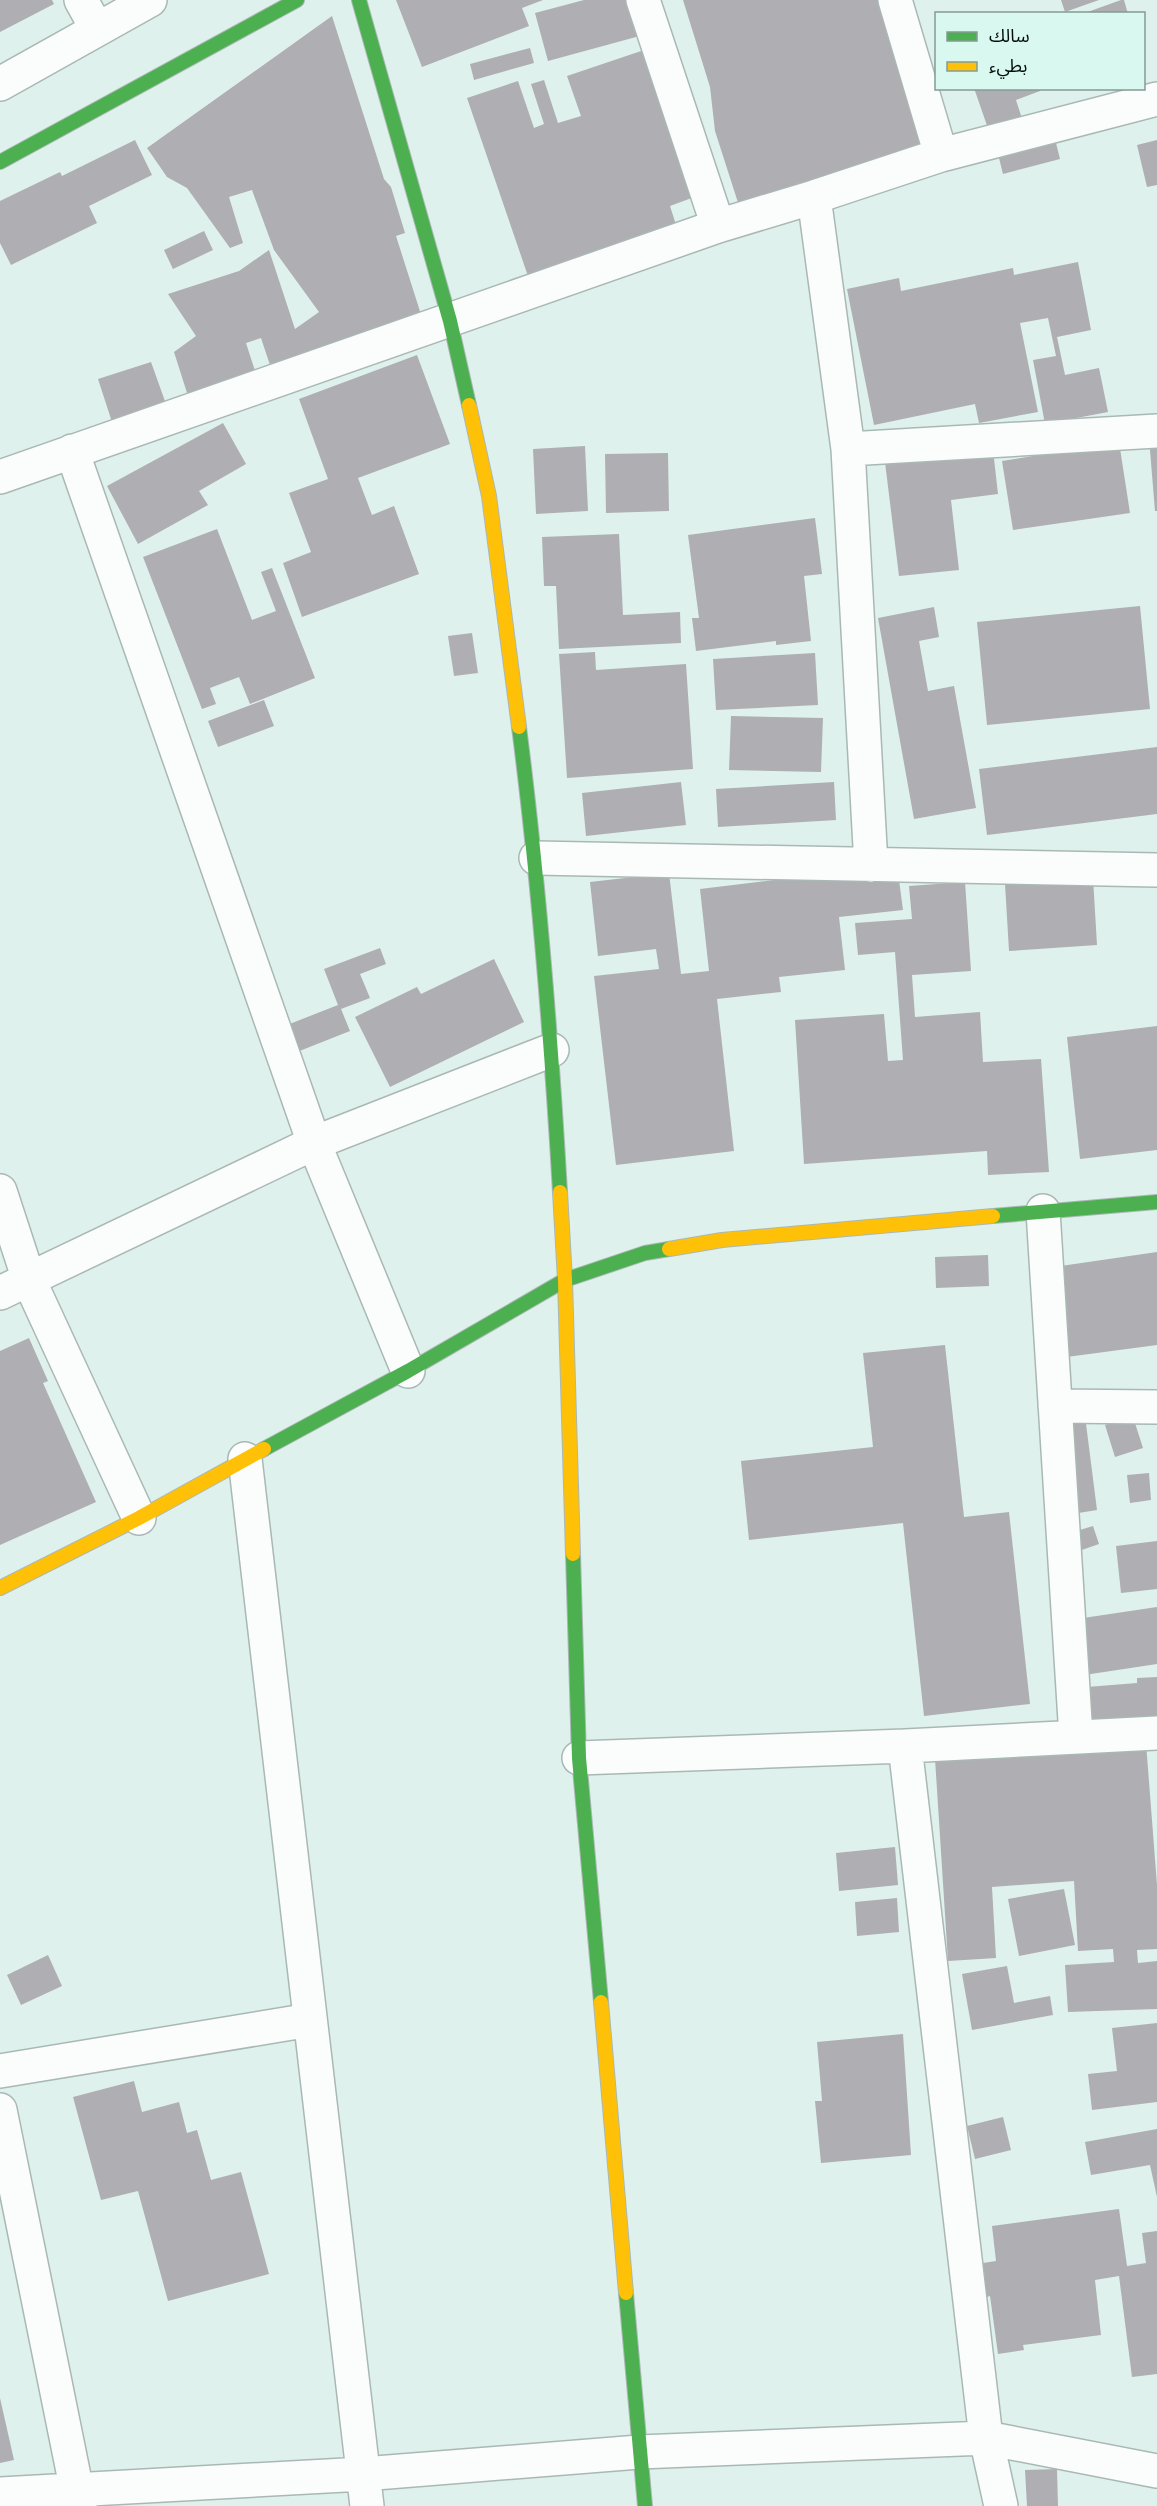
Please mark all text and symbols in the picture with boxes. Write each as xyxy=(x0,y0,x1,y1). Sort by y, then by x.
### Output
legend xyxy=(935,12,1145,90)
text: سالك xyxy=(989,21,1030,48)
text: بطيء xyxy=(989,51,1027,79)

